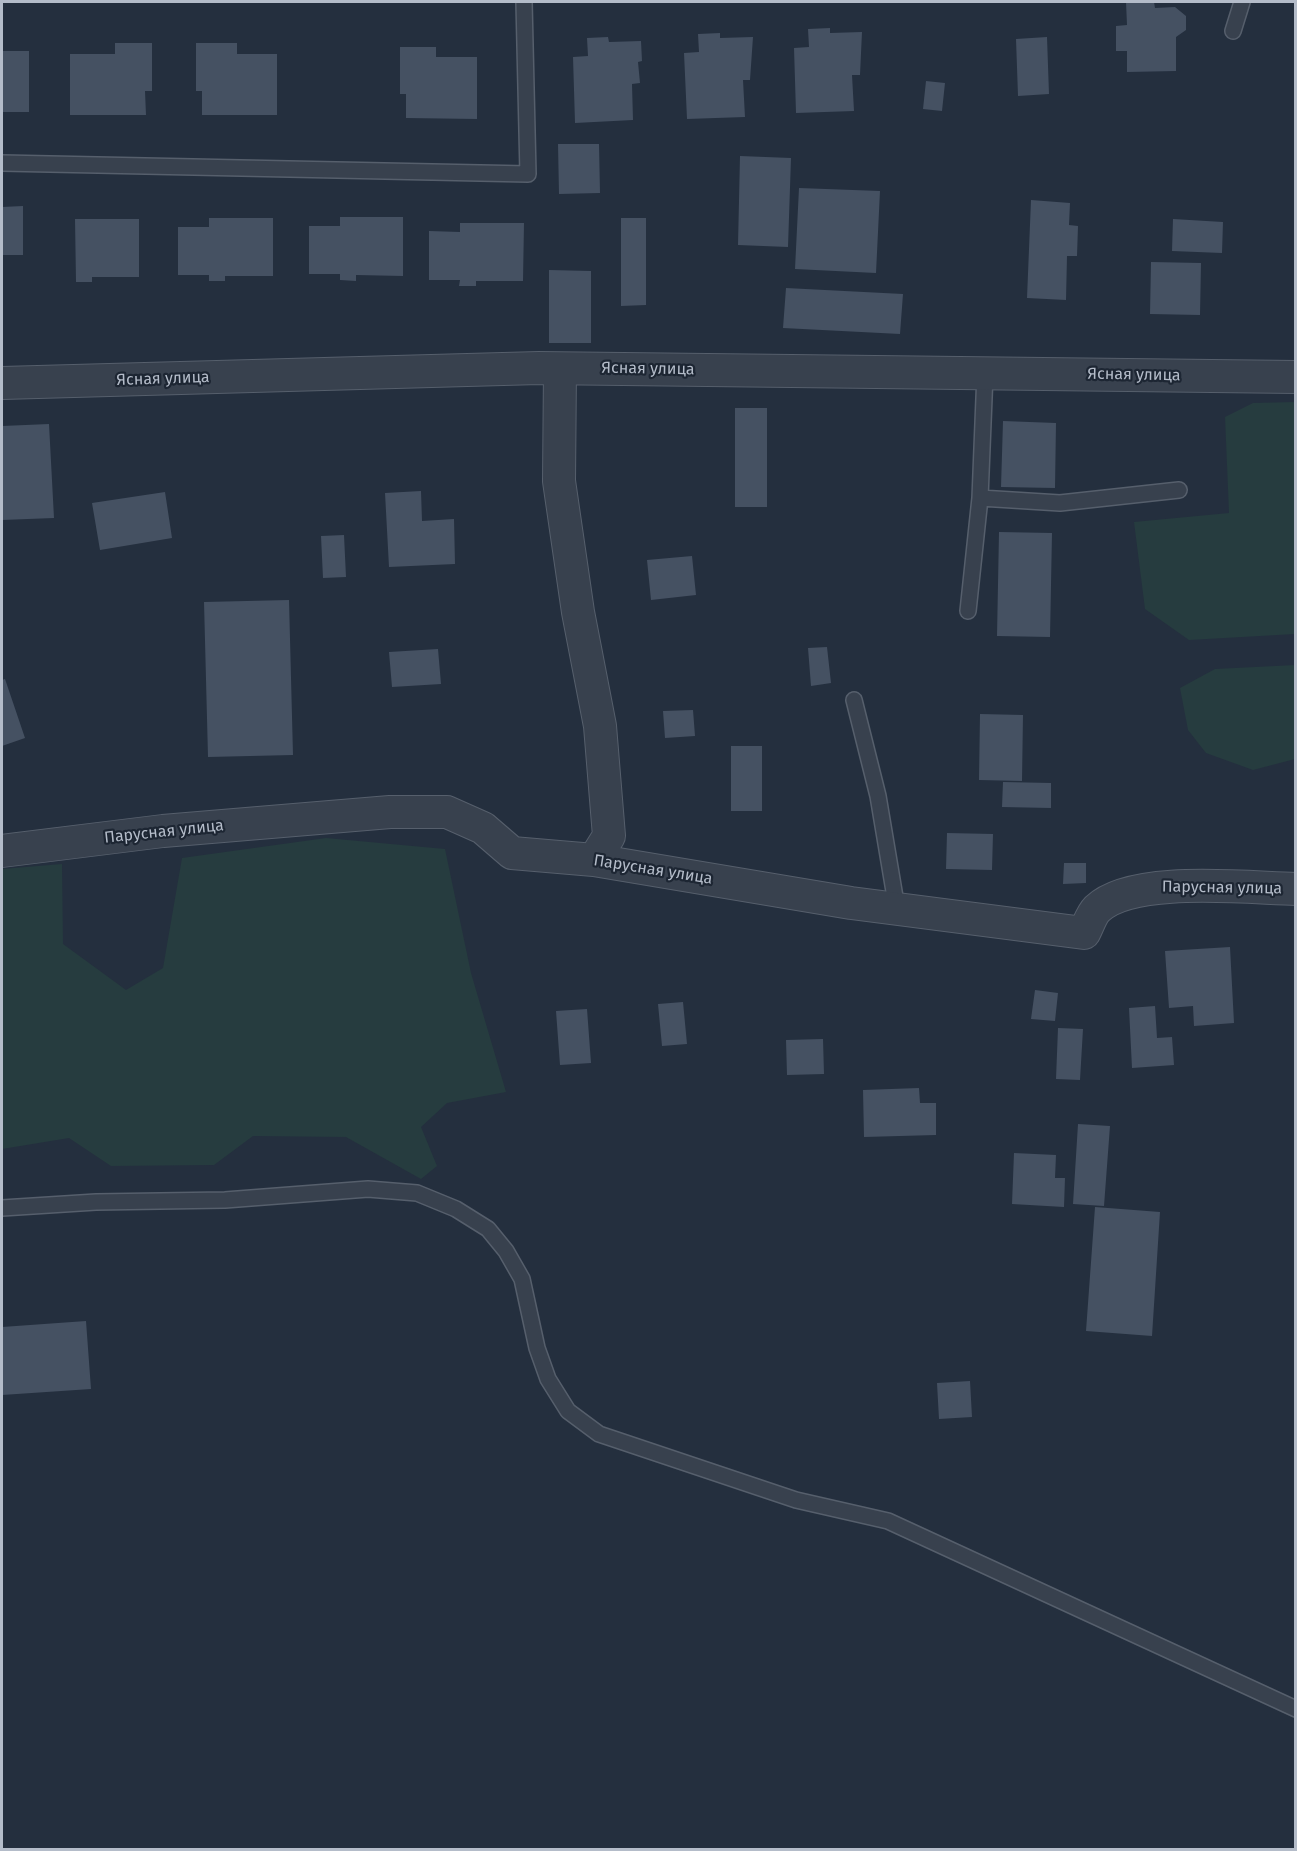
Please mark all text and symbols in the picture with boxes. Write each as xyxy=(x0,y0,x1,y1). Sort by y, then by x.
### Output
street label: Ясная улица xyxy=(601,359,695,379)
street label: Ясная улица xyxy=(1087,365,1181,385)
street label: Ясная улица xyxy=(116,368,210,390)
street label: Парусная улица xyxy=(103,816,225,848)
street label: Парусная улица xyxy=(592,851,714,889)
street label: Парусная улица xyxy=(1162,877,1282,899)

